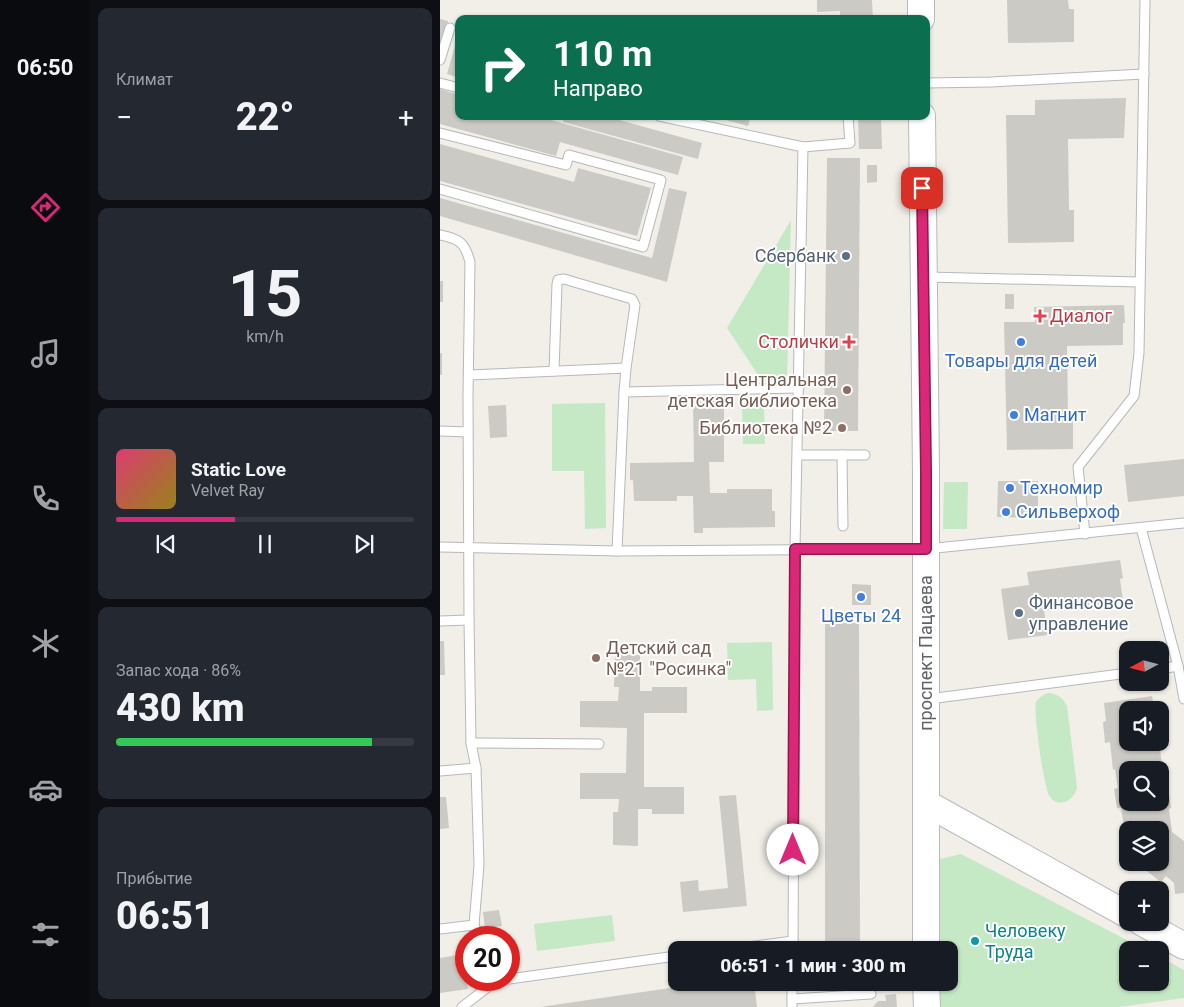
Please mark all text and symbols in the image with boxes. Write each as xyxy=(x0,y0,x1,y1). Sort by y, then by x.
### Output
text: 110 m xyxy=(553,34,652,75)
icon: right xyxy=(470,35,535,100)
text: 06:50 xyxy=(17,55,73,80)
text: Климат xyxy=(116,70,173,89)
text: Направо xyxy=(553,76,643,101)
text: 22° xyxy=(236,95,294,139)
text: − xyxy=(116,101,132,134)
text: + xyxy=(398,101,414,134)
pin xyxy=(901,167,943,209)
icon: arrive xyxy=(908,174,936,202)
icon: directions xyxy=(28,190,63,225)
place label: Сбербанк xyxy=(755,245,836,266)
marker: Сбербанк xyxy=(840,250,852,262)
text: 15 xyxy=(228,256,302,332)
place label: Диалог xyxy=(1050,305,1112,326)
marker: Диалог xyxy=(1034,310,1046,322)
text: km/h xyxy=(246,327,284,346)
place label: Столички xyxy=(758,331,839,352)
icon: music xyxy=(28,336,63,371)
marker: Столички xyxy=(843,336,855,348)
marker: Товары для детей xyxy=(1015,336,1027,348)
place label: Товары для детей xyxy=(945,350,1097,371)
place label: Центральная детская библиотека xyxy=(667,369,837,411)
marker: Центральная детская библиотека xyxy=(841,384,853,396)
place label: Магнит xyxy=(1024,404,1087,425)
marker: Магнит xyxy=(1008,409,1020,421)
place label: Библиотека №2 xyxy=(699,417,832,438)
marker: Библиотека №2 xyxy=(836,422,848,434)
text: Static Love xyxy=(191,458,286,481)
place label: Техномир xyxy=(1020,477,1103,498)
icon: phone xyxy=(28,481,63,516)
text: Velvet Ray xyxy=(191,481,265,500)
marker: Техномир xyxy=(1004,482,1016,494)
place label: Сильверхоф xyxy=(1016,501,1120,522)
marker: Сильверхоф xyxy=(1000,506,1012,518)
icon: previous xyxy=(152,530,180,558)
icon: pause xyxy=(251,530,279,558)
icon: next xyxy=(350,530,378,558)
street label: проспект Пацаева xyxy=(915,575,936,731)
marker: Цветы 24 xyxy=(855,591,867,603)
place label: Финансовое управление xyxy=(1029,592,1134,634)
place label: Цветы 24 xyxy=(821,605,901,626)
marker: Финансовое управление xyxy=(1013,607,1025,619)
icon: climate xyxy=(28,626,63,661)
place label: Детский сад №21 "Росинка" xyxy=(606,637,731,679)
north arrow xyxy=(1119,641,1169,691)
map controls xyxy=(1119,641,1169,991)
marker: Детский сад №21 "Росинка" xyxy=(590,652,602,664)
text: Запас хода · 86% xyxy=(116,661,241,680)
text: 430 km xyxy=(116,686,245,730)
button: sound xyxy=(1119,701,1169,751)
button: search xyxy=(1119,761,1169,811)
icon: car xyxy=(28,772,63,807)
button: layers xyxy=(1119,821,1169,871)
position arrow xyxy=(766,823,818,875)
text: Прибытие xyxy=(116,869,192,888)
button: + xyxy=(1119,881,1169,931)
text: 06:51 xyxy=(116,894,215,938)
icon: filters xyxy=(28,917,63,952)
place label: Человеку Труда xyxy=(985,920,1066,962)
speed limit sign: 20 xyxy=(455,926,520,991)
marker: Человеку Труда xyxy=(969,935,981,947)
button: − xyxy=(1119,941,1169,991)
text: 06:51 · 1 мин · 300 m xyxy=(720,954,906,977)

